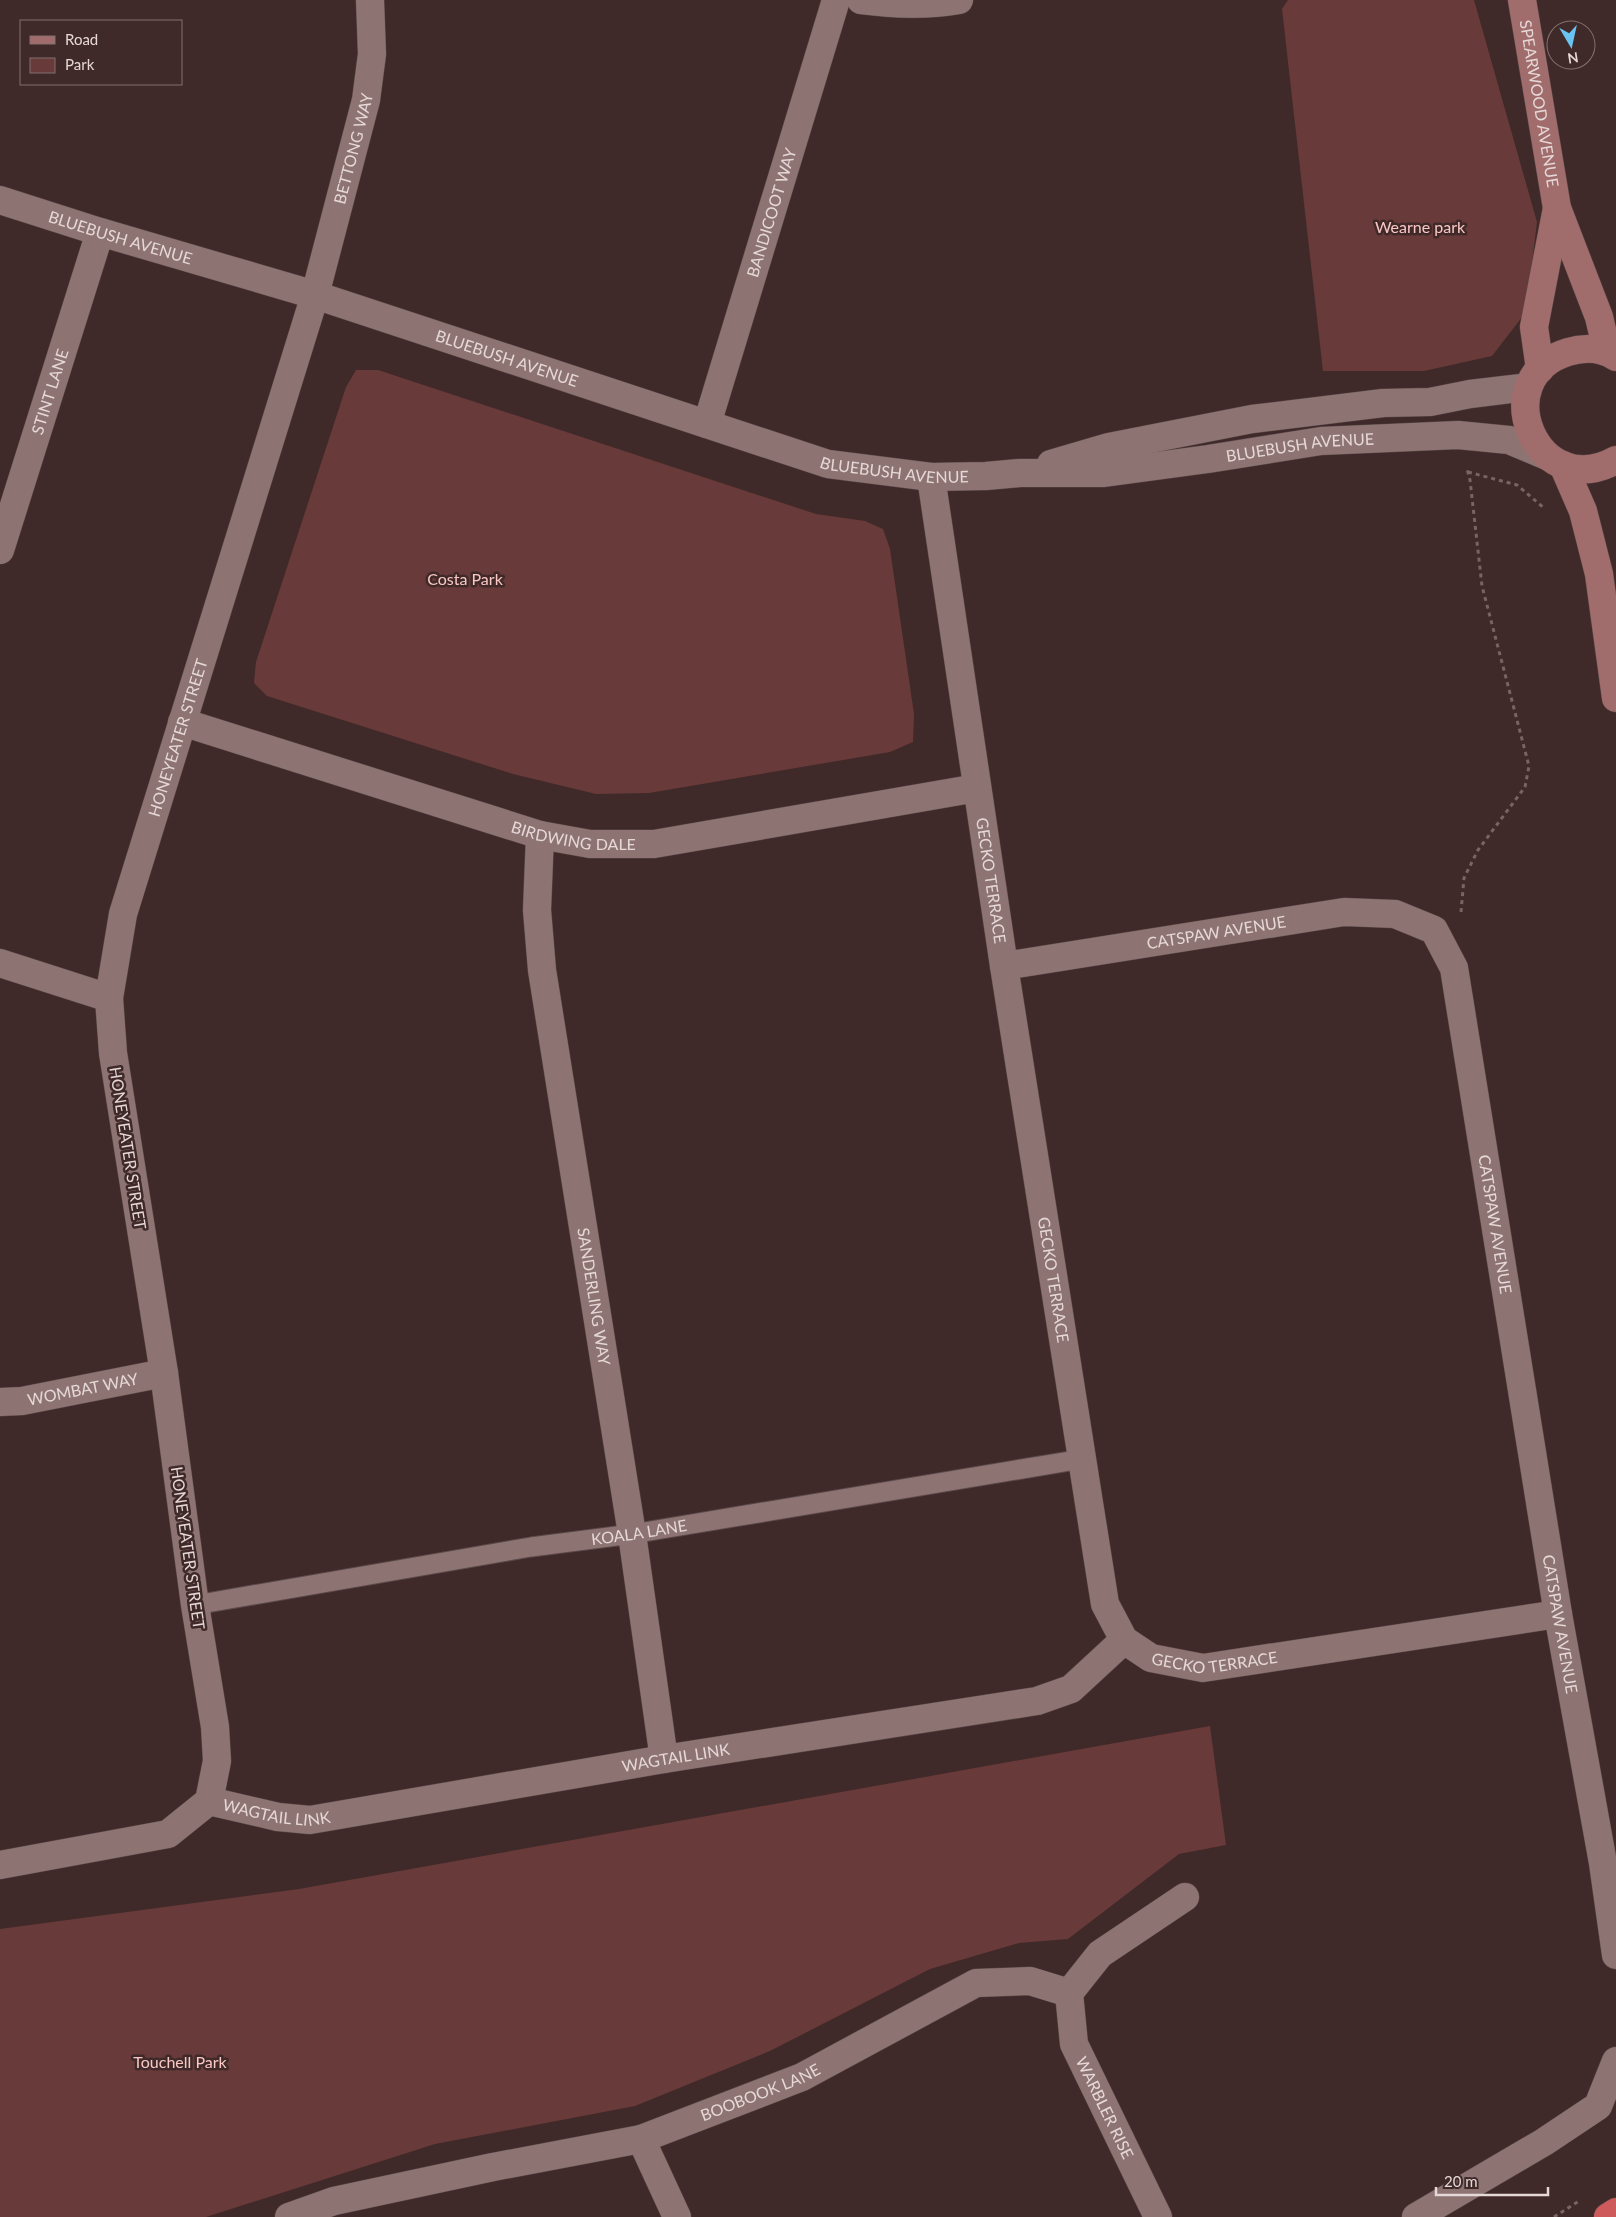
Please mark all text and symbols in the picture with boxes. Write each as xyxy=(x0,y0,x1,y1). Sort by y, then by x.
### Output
street label: SPEARWOOD AVENUE xyxy=(1516,18,1563,189)
legend xyxy=(20,20,182,85)
north arrow xyxy=(1546,20,1596,70)
text: Road xyxy=(65,30,98,48)
text: N xyxy=(1566,49,1580,68)
text: Park xyxy=(65,55,95,73)
street label: BETTONG WAY xyxy=(329,92,376,206)
street label: BANDICOOT WAY xyxy=(742,146,799,279)
street label: BLUEBUSH AVENUE xyxy=(46,206,195,268)
park label: Wearne park xyxy=(1375,217,1466,236)
street label: BLUEBUSH AVENUE xyxy=(433,325,581,390)
street label: STINT LANE xyxy=(27,346,72,437)
street label: BLUEBUSH AVENUE xyxy=(1225,429,1374,465)
street label: BLUEBUSH AVENUE xyxy=(818,452,969,486)
park label: Costa Park xyxy=(427,569,504,588)
street label: HONEYEATER STREET xyxy=(144,656,211,819)
street label: GECKO TERRACE xyxy=(973,816,1011,945)
street label: BIRDWING DALE xyxy=(509,817,636,853)
street label: CATSPAW AVENUE xyxy=(1145,911,1287,952)
street label: HONEYEATER STREET xyxy=(106,1065,151,1231)
street label: CATSPAW AVENUE xyxy=(1475,1153,1516,1295)
street label: GECKO TERRACE xyxy=(1035,1215,1073,1344)
street label: SANDERLING WAY xyxy=(574,1226,615,1367)
street label: WOMBAT WAY xyxy=(26,1368,140,1409)
street label: HONEYEATER STREET xyxy=(168,1465,209,1631)
street label: KOALA LANE xyxy=(590,1515,688,1548)
street label: CATSPAW AVENUE xyxy=(1540,1553,1582,1695)
street label: GECKO TERRACE xyxy=(1150,1647,1279,1677)
street label: WAGTAIL LINK xyxy=(620,1739,731,1775)
street label: WAGTAIL LINK xyxy=(221,1795,332,1829)
park label: Touchell Park xyxy=(133,2052,228,2071)
street label: WARBLER RISE xyxy=(1073,2053,1138,2162)
street label: BOOBOOK LANE xyxy=(698,2059,823,2124)
scale bar xyxy=(1436,2164,1548,2196)
text: 20 m xyxy=(1444,2172,1478,2190)

